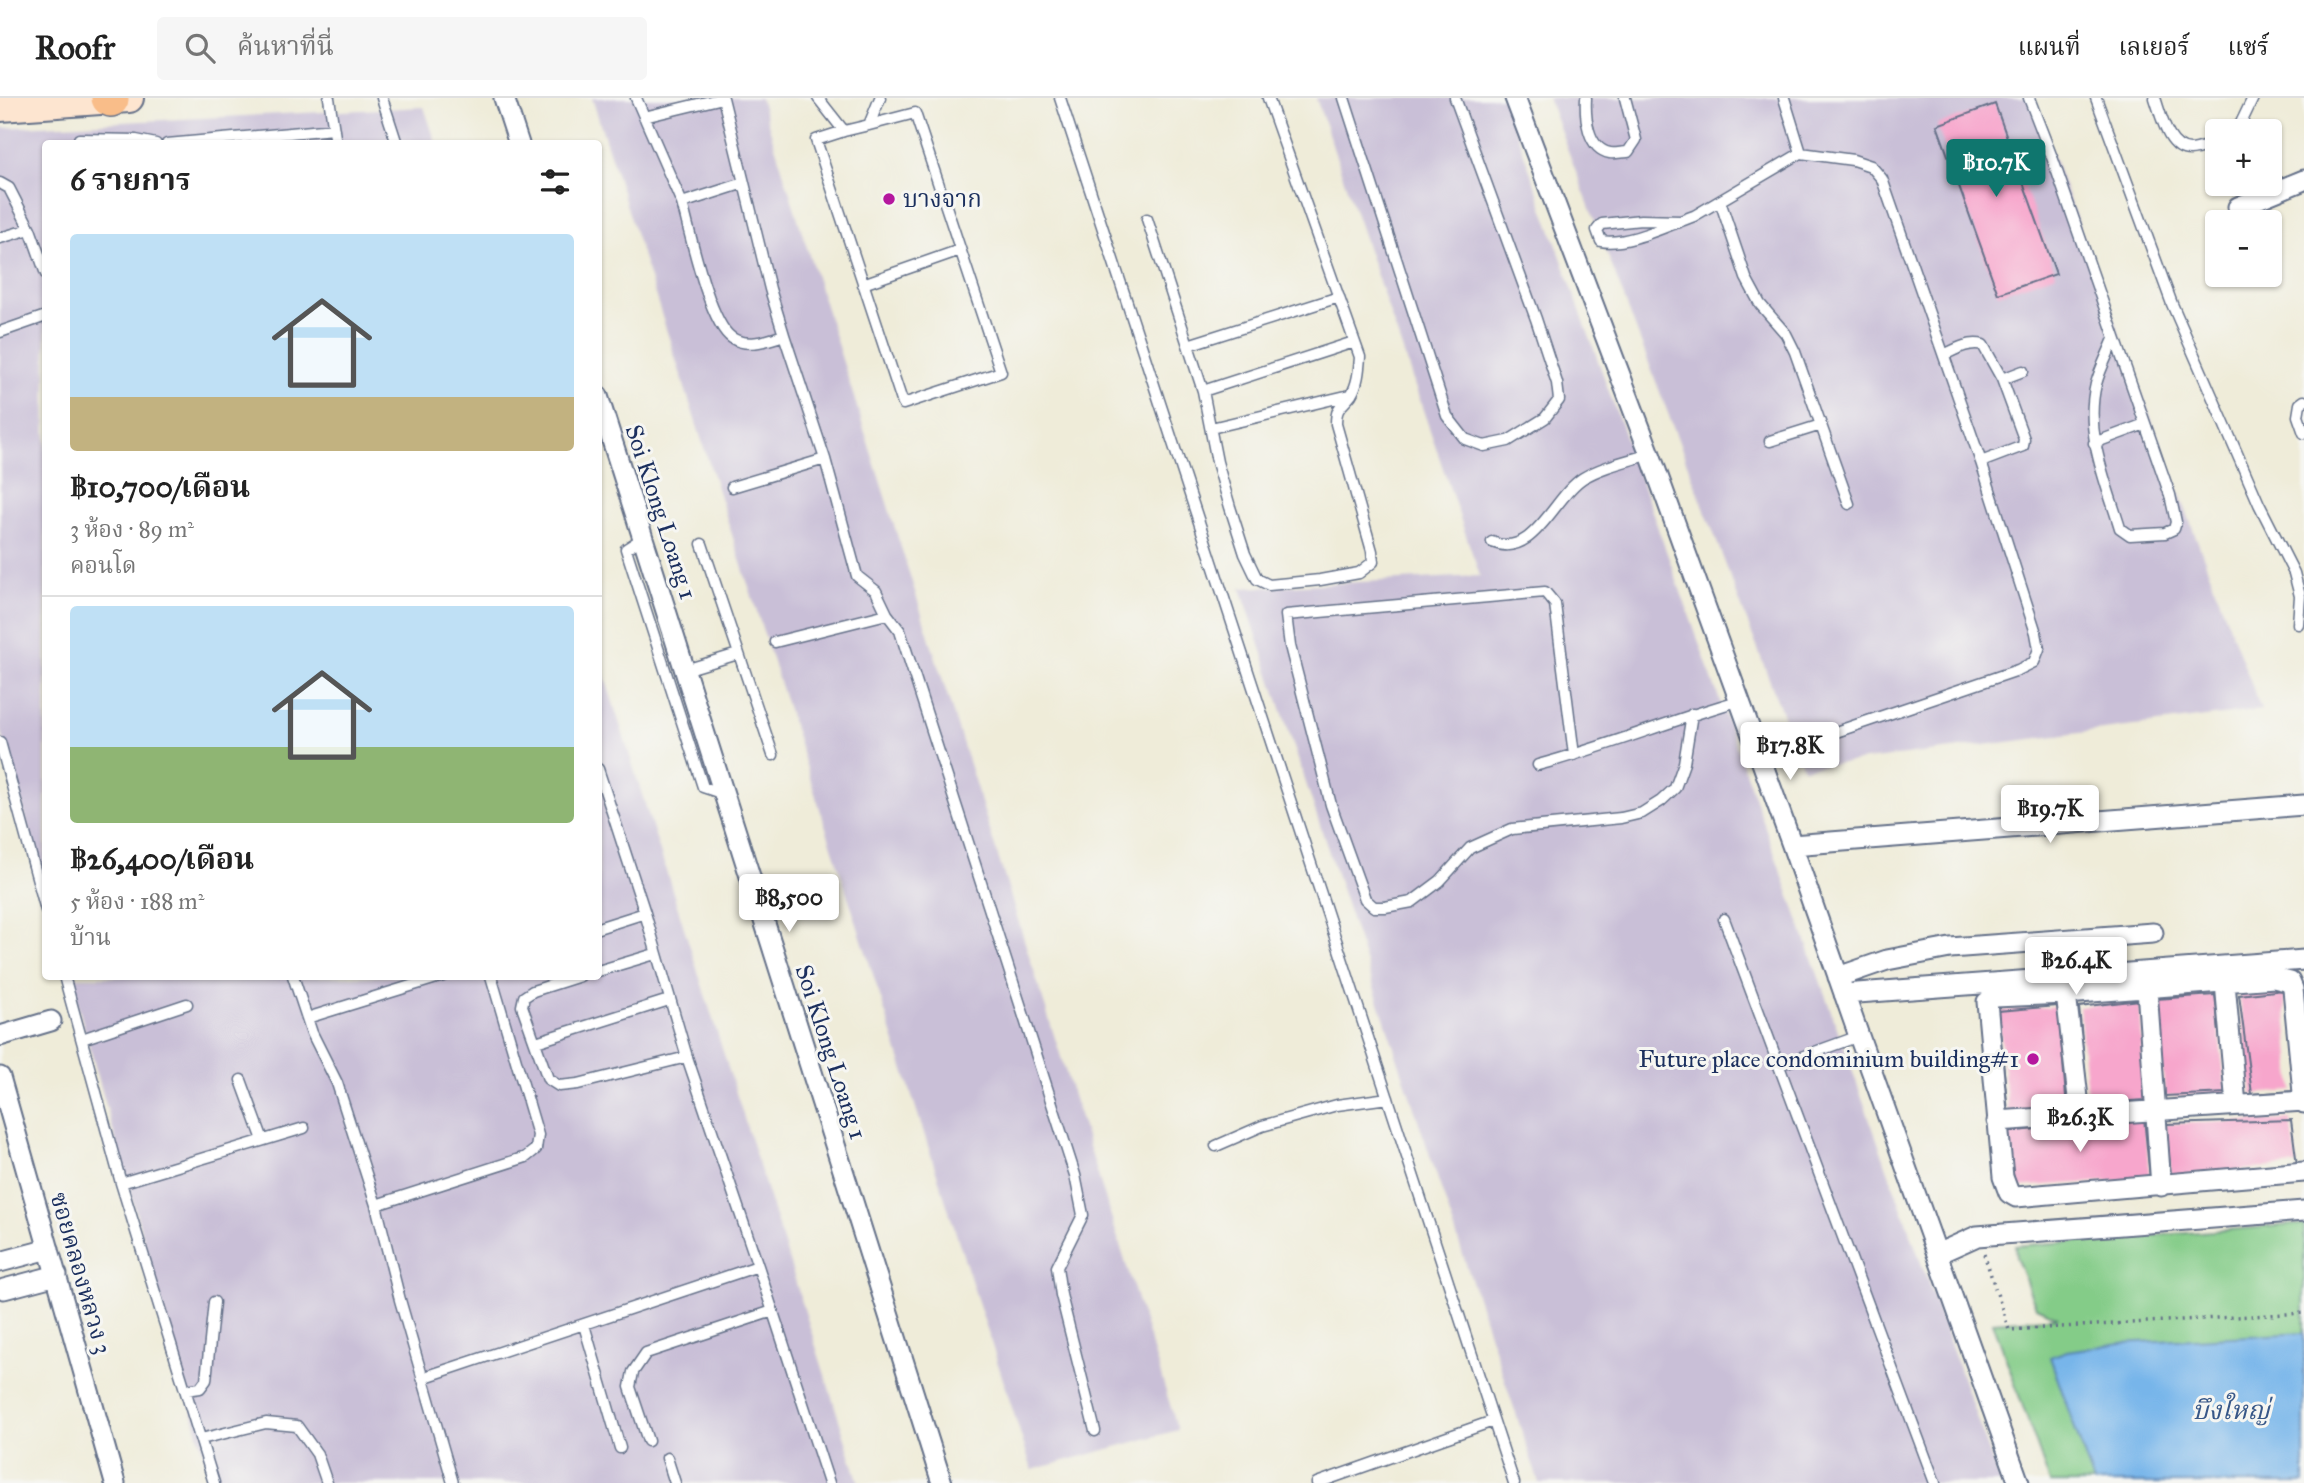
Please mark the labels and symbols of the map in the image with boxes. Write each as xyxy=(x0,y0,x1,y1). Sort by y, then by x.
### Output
pin: ฿10.7K xyxy=(1939,140,2053,199)
place label: บางจาก xyxy=(903,184,982,214)
marker: บางจาก xyxy=(881,191,897,207)
street label: Soi Klong Loang 1 xyxy=(619,421,703,603)
pin: ฿17.8K xyxy=(1733,722,1847,782)
pin: ฿19.7K xyxy=(1993,786,2107,845)
pin: ฿8,500 xyxy=(732,874,846,934)
pin: ฿26.4K xyxy=(2019,937,2133,997)
street label: Soi Klong Loang 1 xyxy=(789,961,873,1143)
place label: Future place condominium building#1 xyxy=(1638,1044,2019,1074)
marker: Future place condominium building#1 xyxy=(2025,1051,2041,1067)
pin: ฿26.3K xyxy=(2023,1094,2137,1154)
street label: ซอยคลองหลวง 3 xyxy=(44,1189,118,1357)
water label: บึงใหญ่ xyxy=(2192,1392,2274,1426)

